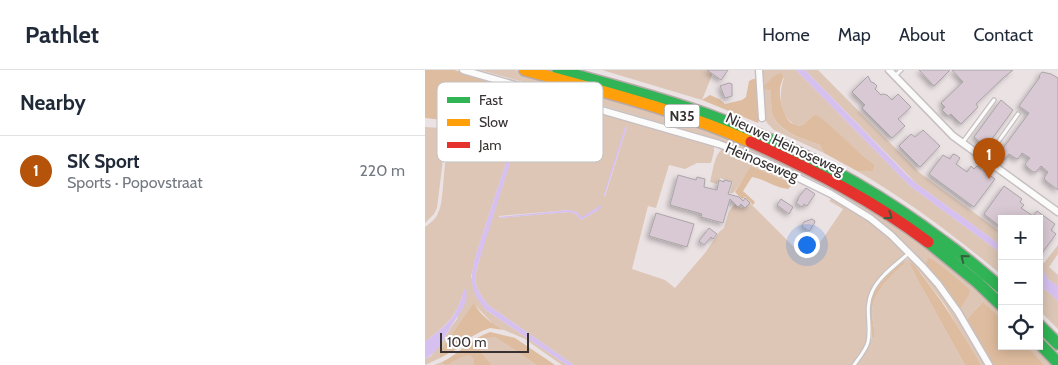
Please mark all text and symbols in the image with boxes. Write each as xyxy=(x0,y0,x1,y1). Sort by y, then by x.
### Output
text: Pathlet xyxy=(25,20,99,49)
text: Home xyxy=(762,24,810,46)
text: Map xyxy=(838,24,871,46)
text: About xyxy=(899,24,945,46)
text: Contact xyxy=(973,24,1033,46)
legend xyxy=(437,82,603,162)
text: Nearby xyxy=(20,90,86,115)
text: Fast xyxy=(479,91,503,109)
road number: N35 xyxy=(665,104,699,128)
street label: Nieuwe Heinoseweg xyxy=(723,109,847,179)
text: Slow xyxy=(479,113,508,131)
text: Jam xyxy=(478,136,501,154)
pin: 1 xyxy=(973,138,1005,179)
street label: Heinoseweg xyxy=(723,139,801,185)
text: SK Sport xyxy=(67,150,140,173)
text: 1 xyxy=(33,161,39,180)
text: 220 m xyxy=(359,161,405,180)
text: Sports · Popovstraat xyxy=(67,173,203,192)
one-way arrow xyxy=(883,210,893,219)
map controls xyxy=(998,215,1043,350)
button: + xyxy=(998,215,1043,260)
your location xyxy=(794,232,820,258)
one-way arrow xyxy=(961,254,970,263)
button: − xyxy=(998,260,1043,305)
button: locate xyxy=(998,305,1043,350)
scale bar xyxy=(440,330,529,353)
text: 100 m xyxy=(447,333,487,351)

